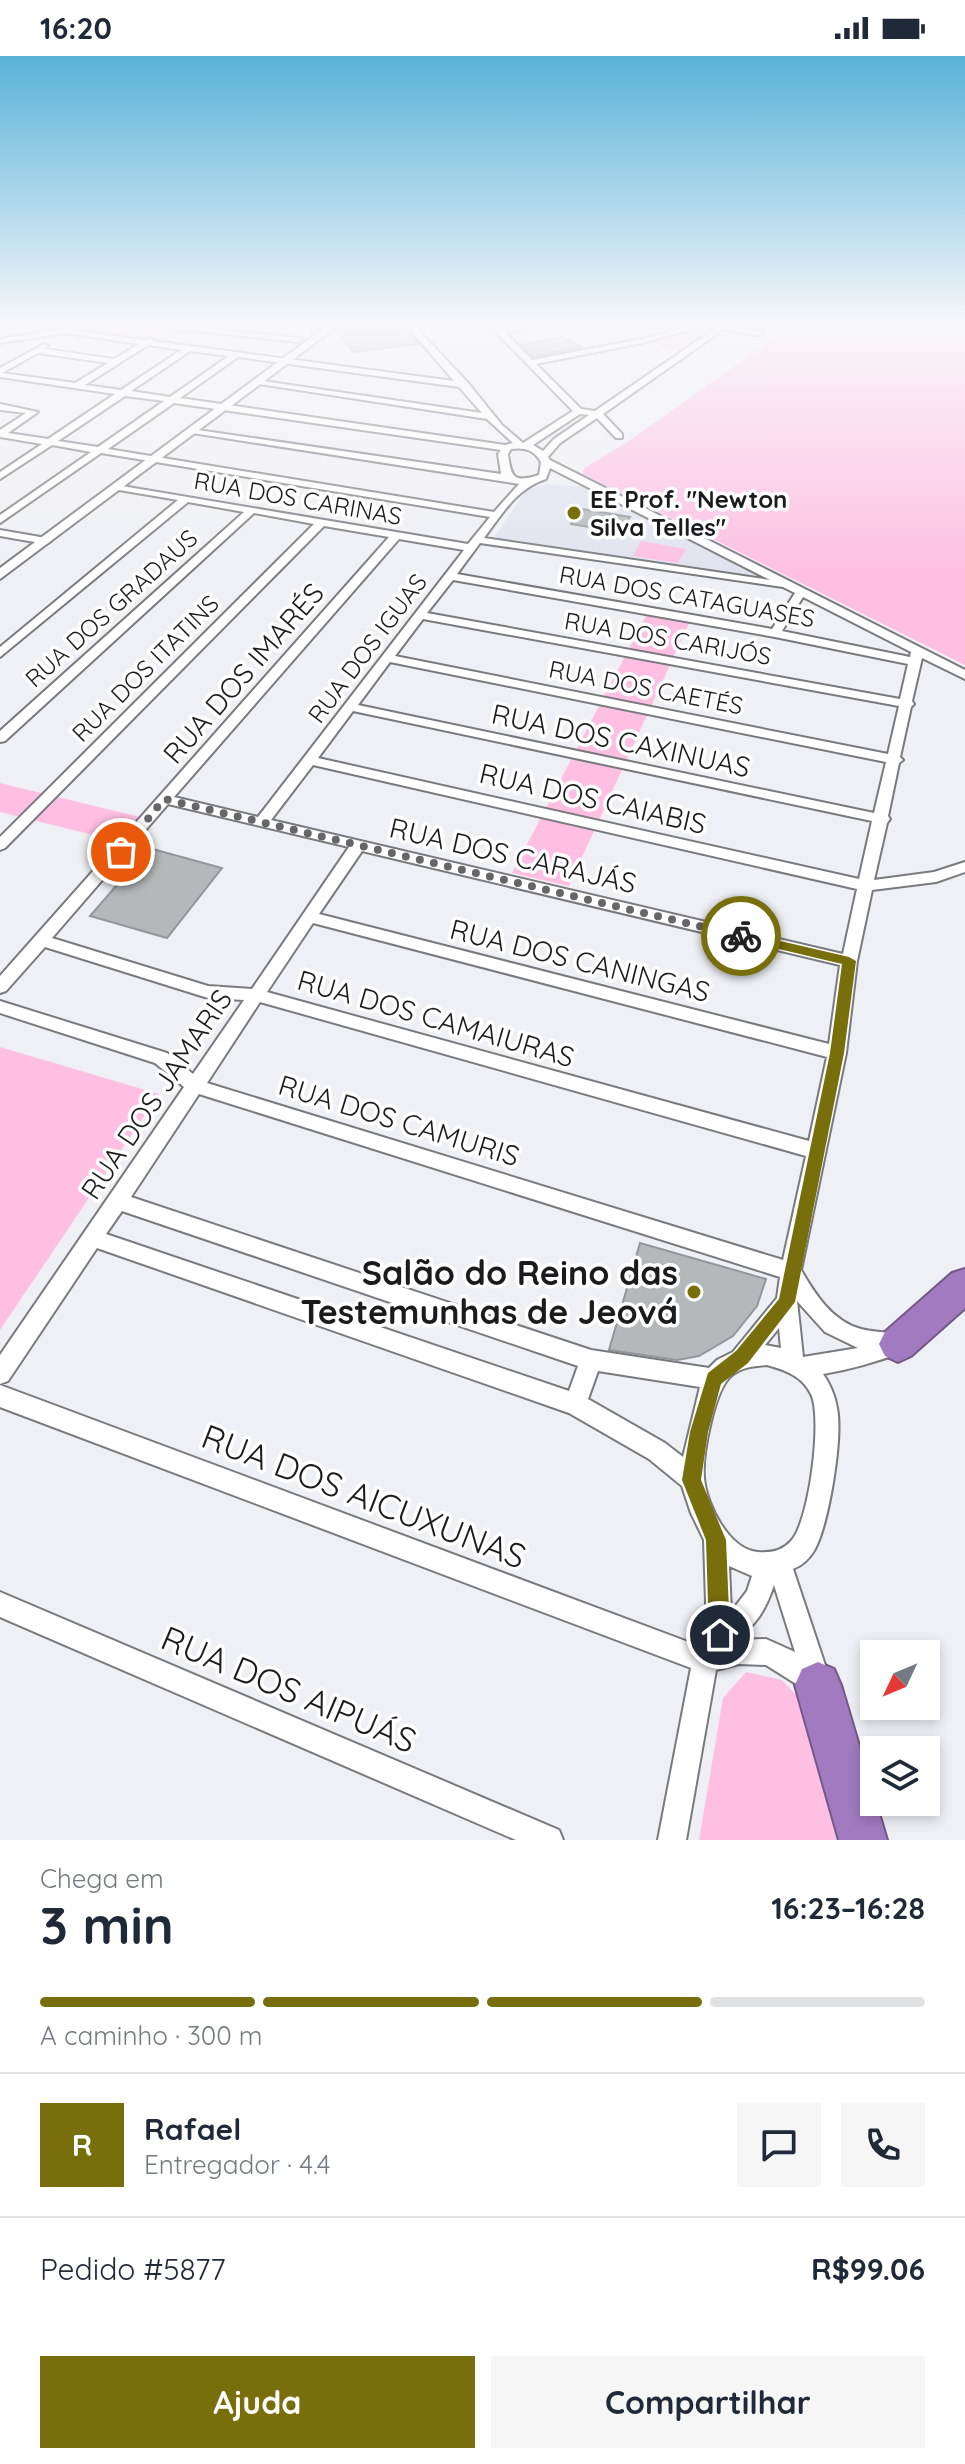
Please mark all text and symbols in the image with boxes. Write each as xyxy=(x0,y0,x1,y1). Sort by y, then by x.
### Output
text: 16:20 xyxy=(40,9,112,47)
street label: RUA DOS CARINAS xyxy=(192,465,404,531)
place label: EE Prof. "Newton Silva Telles" xyxy=(590,484,787,542)
marker: EE Prof. "Newton Silva Telles" xyxy=(565,504,583,522)
street label: RUA DOS GRADAUS xyxy=(19,523,203,693)
street label: RUA DOS CATAGUASES xyxy=(557,559,817,633)
street label: RUA DOS IGUAS xyxy=(301,567,433,729)
street label: RUA DOS IMARÉS xyxy=(155,576,331,770)
street label: RUA DOS ITATINS xyxy=(65,588,225,748)
street label: RUA DOS CARIJÓS xyxy=(562,605,774,671)
street label: RUA DOS CAETÉS xyxy=(546,653,746,721)
street label: RUA DOS CAXINUAS xyxy=(489,696,753,784)
street label: RUA DOS CAIABIS xyxy=(476,755,710,841)
street label: RUA DOS CARAJÁS xyxy=(386,810,640,900)
pin xyxy=(87,818,155,886)
icon: bag xyxy=(99,830,143,874)
courier xyxy=(701,896,781,976)
street label: RUA DOS CANINGAS xyxy=(446,911,714,1009)
icon: bike xyxy=(719,914,763,958)
street label: RUA DOS CAMAIURAS xyxy=(294,962,578,1074)
street label: RUA DOS JAMARIS xyxy=(73,982,239,1206)
street label: RUA DOS CAMURIS xyxy=(274,1067,524,1173)
place label: Salão do Reino das Testemunhas de Jeová xyxy=(301,1251,678,1333)
marker: Salão do Reino das Testemunhas de Jeová xyxy=(685,1283,703,1301)
street label: RUA DOS AICUXUNAS xyxy=(196,1414,532,1578)
pin xyxy=(686,1601,754,1669)
icon: home xyxy=(698,1613,742,1657)
street label: RUA DOS AIPUÁS xyxy=(155,1616,423,1762)
north arrow xyxy=(860,1640,940,1720)
map controls xyxy=(860,1640,940,1816)
button: layers xyxy=(860,1736,940,1816)
text: Chega em xyxy=(40,1862,164,1895)
text: 16:23–16:28 xyxy=(771,1889,925,1927)
text: 3 min xyxy=(40,1892,174,1957)
text: A caminho · 300 m xyxy=(40,2019,263,2052)
button: chat xyxy=(737,2103,821,2187)
button: phone xyxy=(841,2103,925,2187)
text: Rafael xyxy=(144,2110,241,2148)
text: R xyxy=(72,2126,92,2164)
text: Entregador · 4.4 xyxy=(144,2148,331,2181)
text: Pedido #5877 xyxy=(40,2250,226,2288)
text: R$99.06 xyxy=(811,2250,925,2288)
button: Ajuda xyxy=(40,2356,475,2448)
button: Compartilhar xyxy=(491,2356,925,2448)

